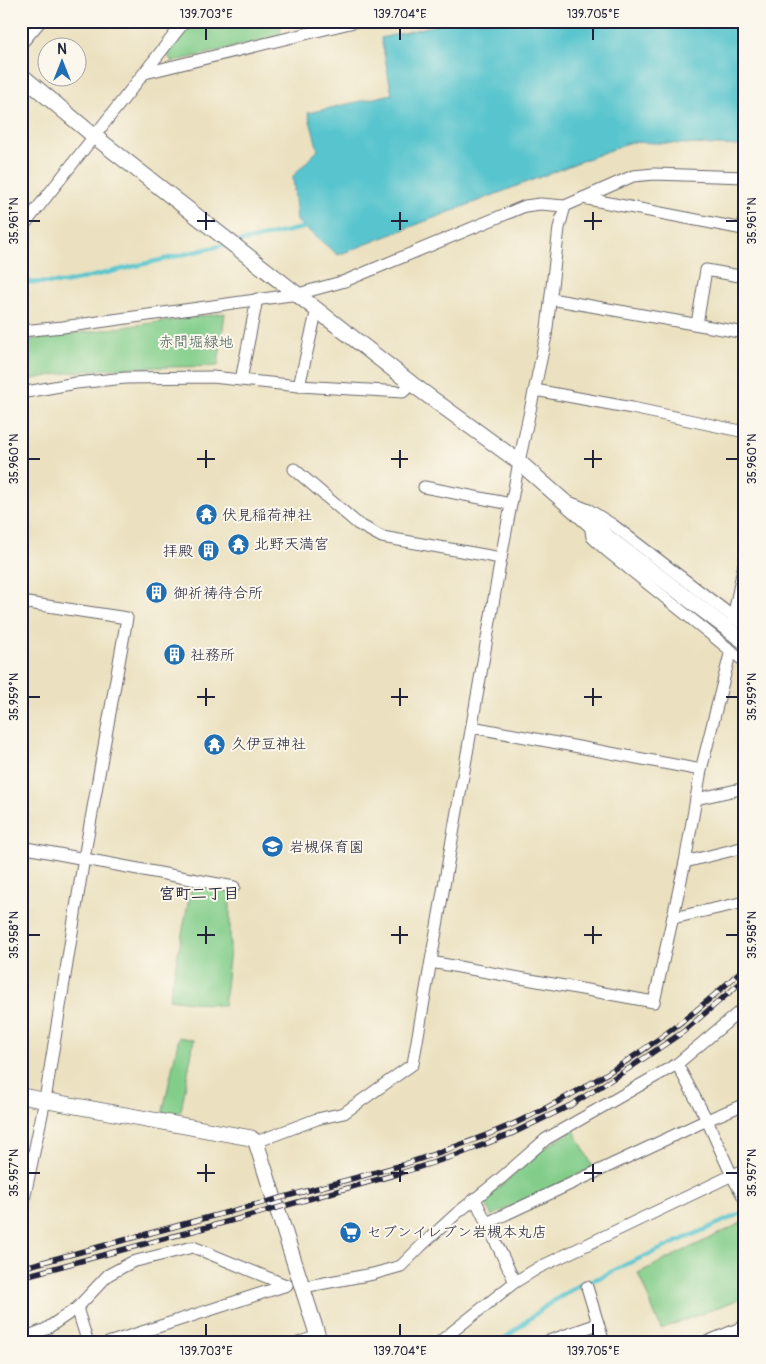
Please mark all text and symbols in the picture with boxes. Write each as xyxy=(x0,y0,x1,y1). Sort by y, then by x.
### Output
text: 139.703°E xyxy=(180,7,232,22)
text: 139.704°E xyxy=(373,7,427,22)
text: 139.705°E xyxy=(567,7,619,22)
north arrow xyxy=(38,38,88,88)
text: N xyxy=(57,41,67,58)
text: 35.961°N xyxy=(7,197,22,245)
text: 35.961°N xyxy=(745,197,760,245)
park label: 赤間堀緑地 xyxy=(158,333,234,352)
text: 35.960°N xyxy=(7,434,22,484)
text: 35.960°N xyxy=(745,434,760,484)
temple icon: 伏見稲荷神社 xyxy=(194,503,218,527)
place label: 伏見稲荷神社 xyxy=(222,506,312,525)
temple icon: 北野天満宮 xyxy=(226,532,250,556)
place label: 北野天満宮 xyxy=(254,535,329,554)
building icon: 拝殿 xyxy=(197,539,221,563)
place label: 拝殿 xyxy=(163,542,193,561)
building icon: 御祈祷待合所 xyxy=(145,581,169,605)
place label: 御祈祷待合所 xyxy=(173,584,263,603)
building icon: 社務所 xyxy=(162,643,186,667)
place label: 社務所 xyxy=(190,646,235,665)
text: 35.959°N xyxy=(7,673,22,721)
text: 35.959°N xyxy=(745,673,760,721)
temple icon: 久伊豆神社 xyxy=(203,732,227,756)
place label: 久伊豆神社 xyxy=(231,735,306,754)
school or university icon: 岩槻保育園 xyxy=(261,835,285,859)
place label: 岩槻保育園 xyxy=(289,838,364,857)
district label: 宮町二丁目 xyxy=(159,884,239,904)
text: 35.958°N xyxy=(7,911,22,959)
text: 35.958°N xyxy=(745,911,760,959)
text: 35.957°N xyxy=(7,1149,22,1197)
text: 35.957°N xyxy=(745,1149,760,1197)
supermarket icon: セブンイレブン岩槻本丸店 xyxy=(339,1220,363,1244)
place label: セブンイレブン岩槻本丸店 xyxy=(367,1223,547,1242)
text: 139.703°E xyxy=(180,1344,232,1359)
text: 139.704°E xyxy=(373,1344,427,1359)
text: 139.705°E xyxy=(567,1344,619,1359)

